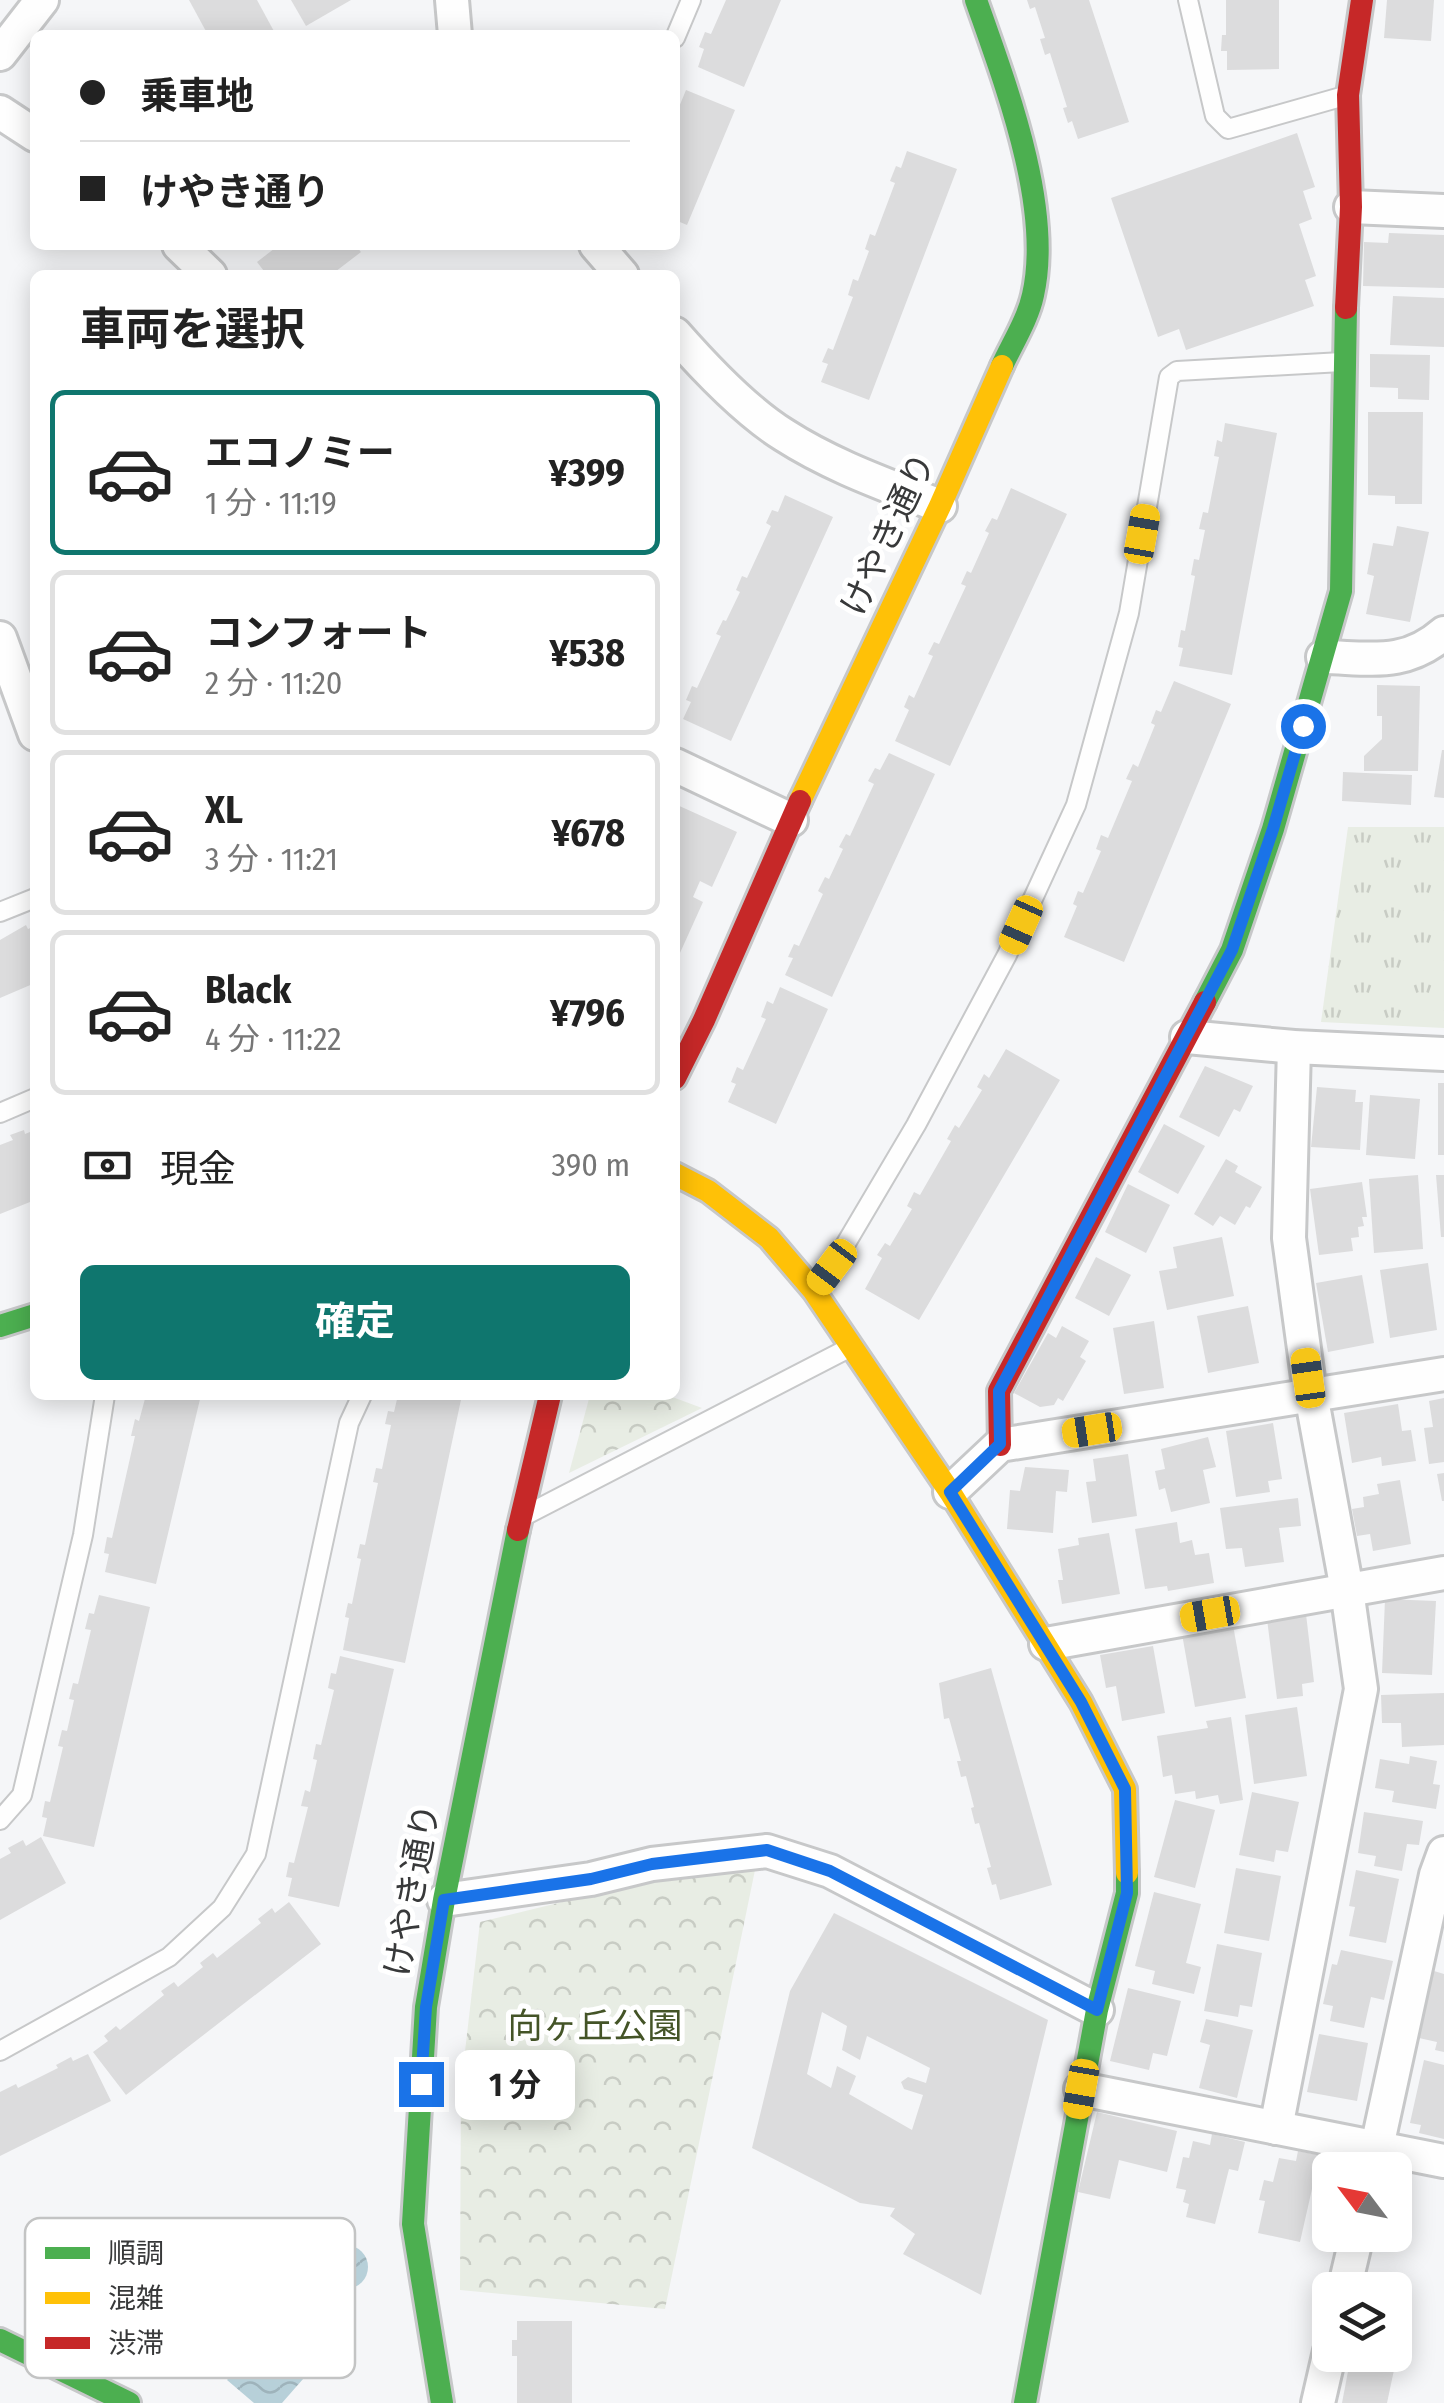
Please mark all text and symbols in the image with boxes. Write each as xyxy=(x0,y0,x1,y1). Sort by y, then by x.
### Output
text: 乗車地 xyxy=(140,73,254,119)
text: けやき通り xyxy=(140,169,330,215)
text: 車両を選択 xyxy=(80,303,305,357)
icon: car xyxy=(85,428,175,518)
text: エコノミー xyxy=(205,430,395,476)
street label: けやき通り xyxy=(832,446,944,622)
text: ¥399 xyxy=(549,450,625,496)
text: 1 分 · 11:19 xyxy=(205,484,337,522)
car xyxy=(1122,502,1162,566)
icon: car xyxy=(85,608,175,698)
text: コンフォート xyxy=(205,610,432,656)
text: ¥538 xyxy=(549,630,625,676)
text: 2 分 · 11:20 xyxy=(205,664,343,702)
route start xyxy=(1281,704,1326,749)
text: XL xyxy=(205,787,243,833)
icon: car xyxy=(85,788,175,878)
text: ¥678 xyxy=(552,810,625,856)
text: 3 分 · 11:21 xyxy=(205,840,338,878)
car xyxy=(995,891,1047,959)
text: Black xyxy=(205,967,291,1013)
icon: car xyxy=(85,968,175,1058)
text: ¥796 xyxy=(550,990,625,1036)
text: 4 分 · 11:22 xyxy=(205,1020,341,1058)
icon: cash xyxy=(80,1138,135,1193)
text: 現金 xyxy=(160,1146,236,1192)
text: 390 m xyxy=(552,1146,630,1184)
car xyxy=(802,1234,862,1300)
button: 確定 xyxy=(80,1265,630,1380)
car xyxy=(1289,1346,1327,1410)
car xyxy=(1060,1410,1124,1450)
car xyxy=(1178,1594,1242,1634)
street label: けやき通り xyxy=(376,1800,448,1980)
park label: 向ヶ丘公園 xyxy=(507,2005,683,2047)
callout: 1 分 xyxy=(456,2049,576,2119)
car xyxy=(1061,2057,1101,2121)
route end xyxy=(399,2062,444,2107)
text: 1 分 xyxy=(489,2066,541,2104)
north arrow xyxy=(1312,2152,1412,2252)
map controls xyxy=(1312,2152,1412,2372)
legend xyxy=(25,2218,355,2378)
text: 順調 xyxy=(108,2237,164,2270)
button: layers xyxy=(1312,2272,1412,2372)
text: 混雑 xyxy=(108,2282,164,2315)
text: 渋滞 xyxy=(108,2327,164,2360)

